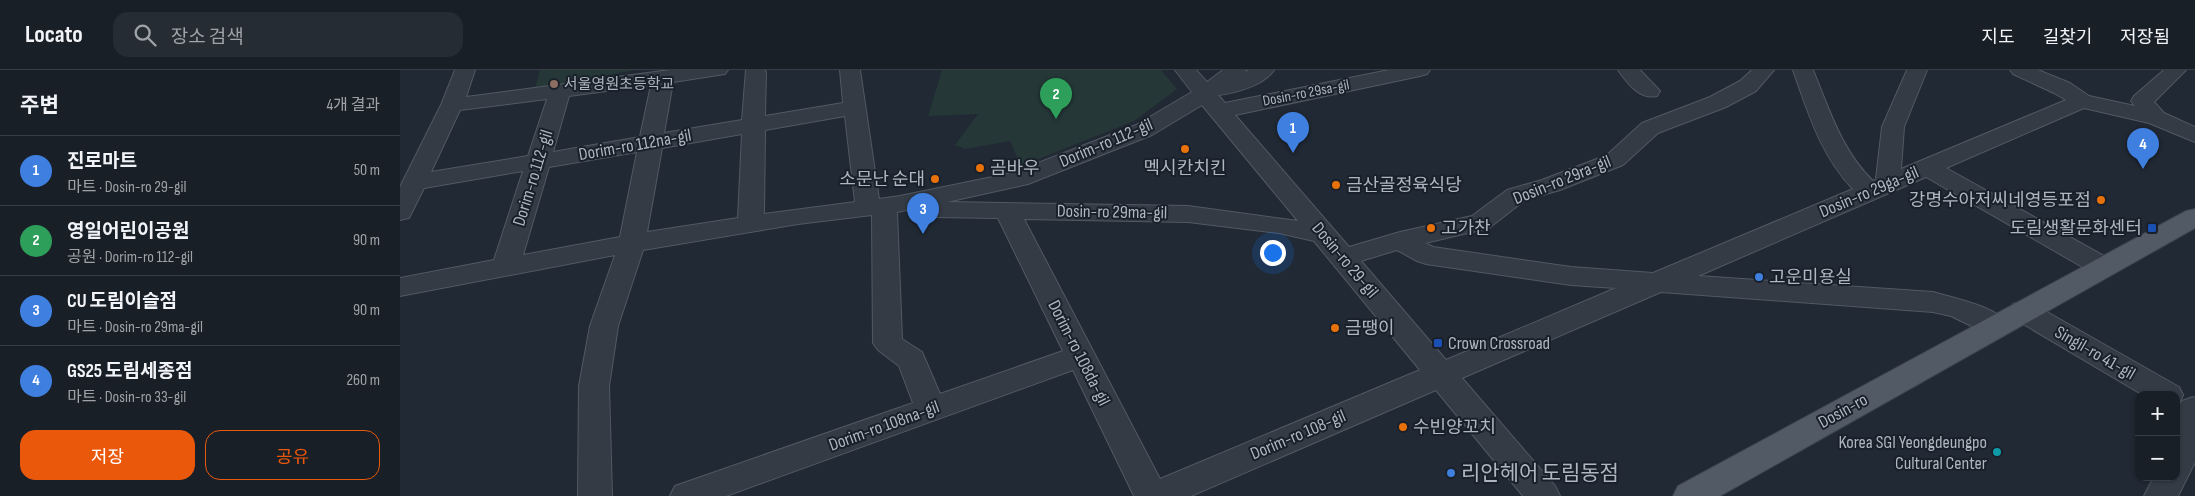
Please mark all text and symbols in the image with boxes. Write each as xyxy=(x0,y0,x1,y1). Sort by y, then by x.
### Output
search box xyxy=(113,12,463,57)
text: Locato xyxy=(25,20,83,49)
icon: search xyxy=(131,21,159,49)
text: 장소 검색 xyxy=(171,26,244,49)
text: 지도 xyxy=(1982,27,2015,48)
text: 길찾기 xyxy=(2043,27,2092,48)
text: 저장됨 xyxy=(2120,27,2170,48)
place label: 서울영원초등학교 xyxy=(564,75,674,94)
street label: Dosin-ro 29sa-gil xyxy=(1261,75,1351,111)
marker: 서울영원초등학교 xyxy=(548,78,560,90)
pin: 2 xyxy=(1040,78,1072,119)
text: 주변 xyxy=(20,93,59,118)
text: 4개 결과 xyxy=(327,96,380,115)
pin: 1 xyxy=(1277,112,1309,153)
street label: Dorim-ro 112-gil xyxy=(1056,114,1156,172)
street label: Dorim-ro 112na-gil xyxy=(577,125,693,165)
street label: Dorim-ro 112-gil xyxy=(508,127,558,229)
pin: 4 xyxy=(2127,128,2159,169)
marker: 멕시칸치킨 xyxy=(1179,143,1191,155)
text: 진로마트 xyxy=(67,150,137,173)
street label: Dosin-ro 29ra-gil xyxy=(1510,151,1614,209)
place label: 곰바우 xyxy=(990,158,1040,179)
place label: 멕시칸치킨 xyxy=(1144,158,1226,179)
text: 1 xyxy=(33,161,39,180)
text: 50 m xyxy=(354,161,380,180)
marker: 곰바우 xyxy=(974,162,986,174)
street label: Dosin-ro 29ga-gil xyxy=(1816,162,1922,222)
place label: 소문난 순대 xyxy=(839,169,925,190)
marker: 소문난 순대 xyxy=(929,173,941,185)
place label: 금산골정육식당 xyxy=(1346,175,1462,196)
text: 마트 · Dosin-ro 29-gil xyxy=(67,178,186,197)
marker: 금산골정육식당 xyxy=(1330,179,1342,191)
place label: 강명수아저씨네영등포점 xyxy=(1909,190,2091,211)
pin: 3 xyxy=(907,193,939,234)
marker: 강명수아저씨네영등포점 xyxy=(2095,194,2107,206)
street label: Dosin-ro 29ma-gil xyxy=(1057,201,1167,223)
street label: Dosin-ro 29-gil xyxy=(1307,218,1383,302)
place label: 고가찬 xyxy=(1441,218,1491,239)
place label: 도림생활문화센터 xyxy=(2010,218,2142,239)
text: 영일어린이공원 xyxy=(67,220,189,243)
marker: 고가찬 xyxy=(1425,222,1437,234)
marker: 도림생활문화센터 xyxy=(2146,222,2158,234)
text: 2 xyxy=(32,231,40,250)
text: 90 m xyxy=(353,231,380,250)
your location xyxy=(1260,240,1286,266)
text: 공원 · Dorim-ro 112-gil xyxy=(67,248,193,267)
place label: 고운미용실 xyxy=(1769,267,1852,288)
marker: 고운미용실 xyxy=(1753,271,1765,283)
text: CU 도림이슬점 xyxy=(67,290,177,313)
street label: Dorim-ro 108da-gil xyxy=(1043,297,1115,409)
text: 3 xyxy=(32,301,40,320)
text: 90 m xyxy=(353,301,380,320)
text: 마트 · Dosin-ro 29ma-gil xyxy=(67,318,203,337)
place label: 금땡이 xyxy=(1345,318,1395,339)
marker: 금땡이 xyxy=(1329,322,1341,334)
street label: Singil-ro 41-gil xyxy=(2051,322,2139,384)
place label: Crown Crossroad xyxy=(1448,333,1550,354)
marker: Crown Crossroad xyxy=(1432,337,1444,349)
text: GS25 도림세종점 xyxy=(67,360,193,383)
text: 4 xyxy=(32,371,40,390)
text: 260 m xyxy=(346,371,380,390)
text: 마트 · Dosin-ro 33-gil xyxy=(67,388,186,407)
street label: Dosin-ro xyxy=(1815,389,1871,433)
map controls xyxy=(2135,391,2180,481)
button: + xyxy=(2135,391,2180,436)
street label: Dorim-ro 108na-gil xyxy=(826,396,942,456)
street label: Dorim-ro 108-gil xyxy=(1247,406,1349,464)
place label: 수빈양꼬치 xyxy=(1413,417,1496,438)
marker: 수빈양꼬치 xyxy=(1397,421,1409,433)
button: 저장 xyxy=(20,430,195,480)
button: 공유 xyxy=(205,430,380,480)
place label: Korea SGI Yeongdeungpo Cultural Center xyxy=(1838,432,1987,474)
button: − xyxy=(2135,436,2180,481)
marker: Korea SGI Yeongdeungpo Cultural Center xyxy=(1991,446,2003,458)
place label: 리안헤어 도림동점 xyxy=(1461,461,1619,486)
marker: 리안헤어 도림동점 xyxy=(1445,467,1457,479)

